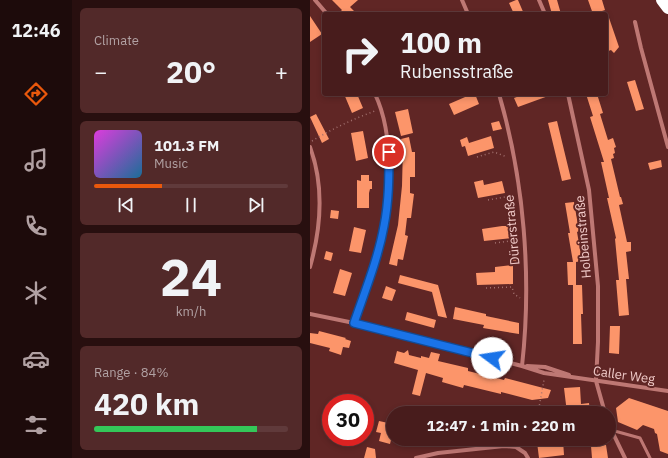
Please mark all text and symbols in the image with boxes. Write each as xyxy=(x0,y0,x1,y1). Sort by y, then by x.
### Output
text: 12:46 xyxy=(11,19,61,42)
text: 100 m xyxy=(400,24,482,61)
icon: right xyxy=(334,28,386,80)
text: Climate xyxy=(94,32,139,49)
text: 20° xyxy=(166,52,216,91)
text: − xyxy=(94,57,107,86)
text: + xyxy=(275,57,288,86)
text: Rubensstraße xyxy=(400,60,513,83)
icon: directions xyxy=(22,80,50,108)
pin xyxy=(372,135,406,169)
text: 101.3 FM xyxy=(154,136,219,155)
icon: arrive xyxy=(378,141,400,163)
icon: music xyxy=(22,146,50,174)
text: Music xyxy=(154,155,188,172)
icon: previous xyxy=(115,194,137,216)
icon: pause xyxy=(180,194,202,216)
icon: next xyxy=(245,194,267,216)
street label: Dürerstraße xyxy=(500,194,524,266)
street label: Holbeinstraße xyxy=(571,195,595,279)
icon: phone xyxy=(22,212,50,240)
text: 24 xyxy=(160,243,222,310)
icon: climate xyxy=(22,279,50,307)
text: km/h xyxy=(176,303,206,320)
position arrow xyxy=(471,337,513,379)
icon: car xyxy=(22,345,50,373)
street label: Caller Weg xyxy=(592,362,656,388)
text: Range · 84% xyxy=(94,364,168,381)
text: 420 km xyxy=(94,384,199,423)
speed limit sign: 30 xyxy=(322,394,374,446)
icon: filters xyxy=(22,411,50,439)
text: 12:47 · 1 min · 220 m xyxy=(427,416,575,435)

